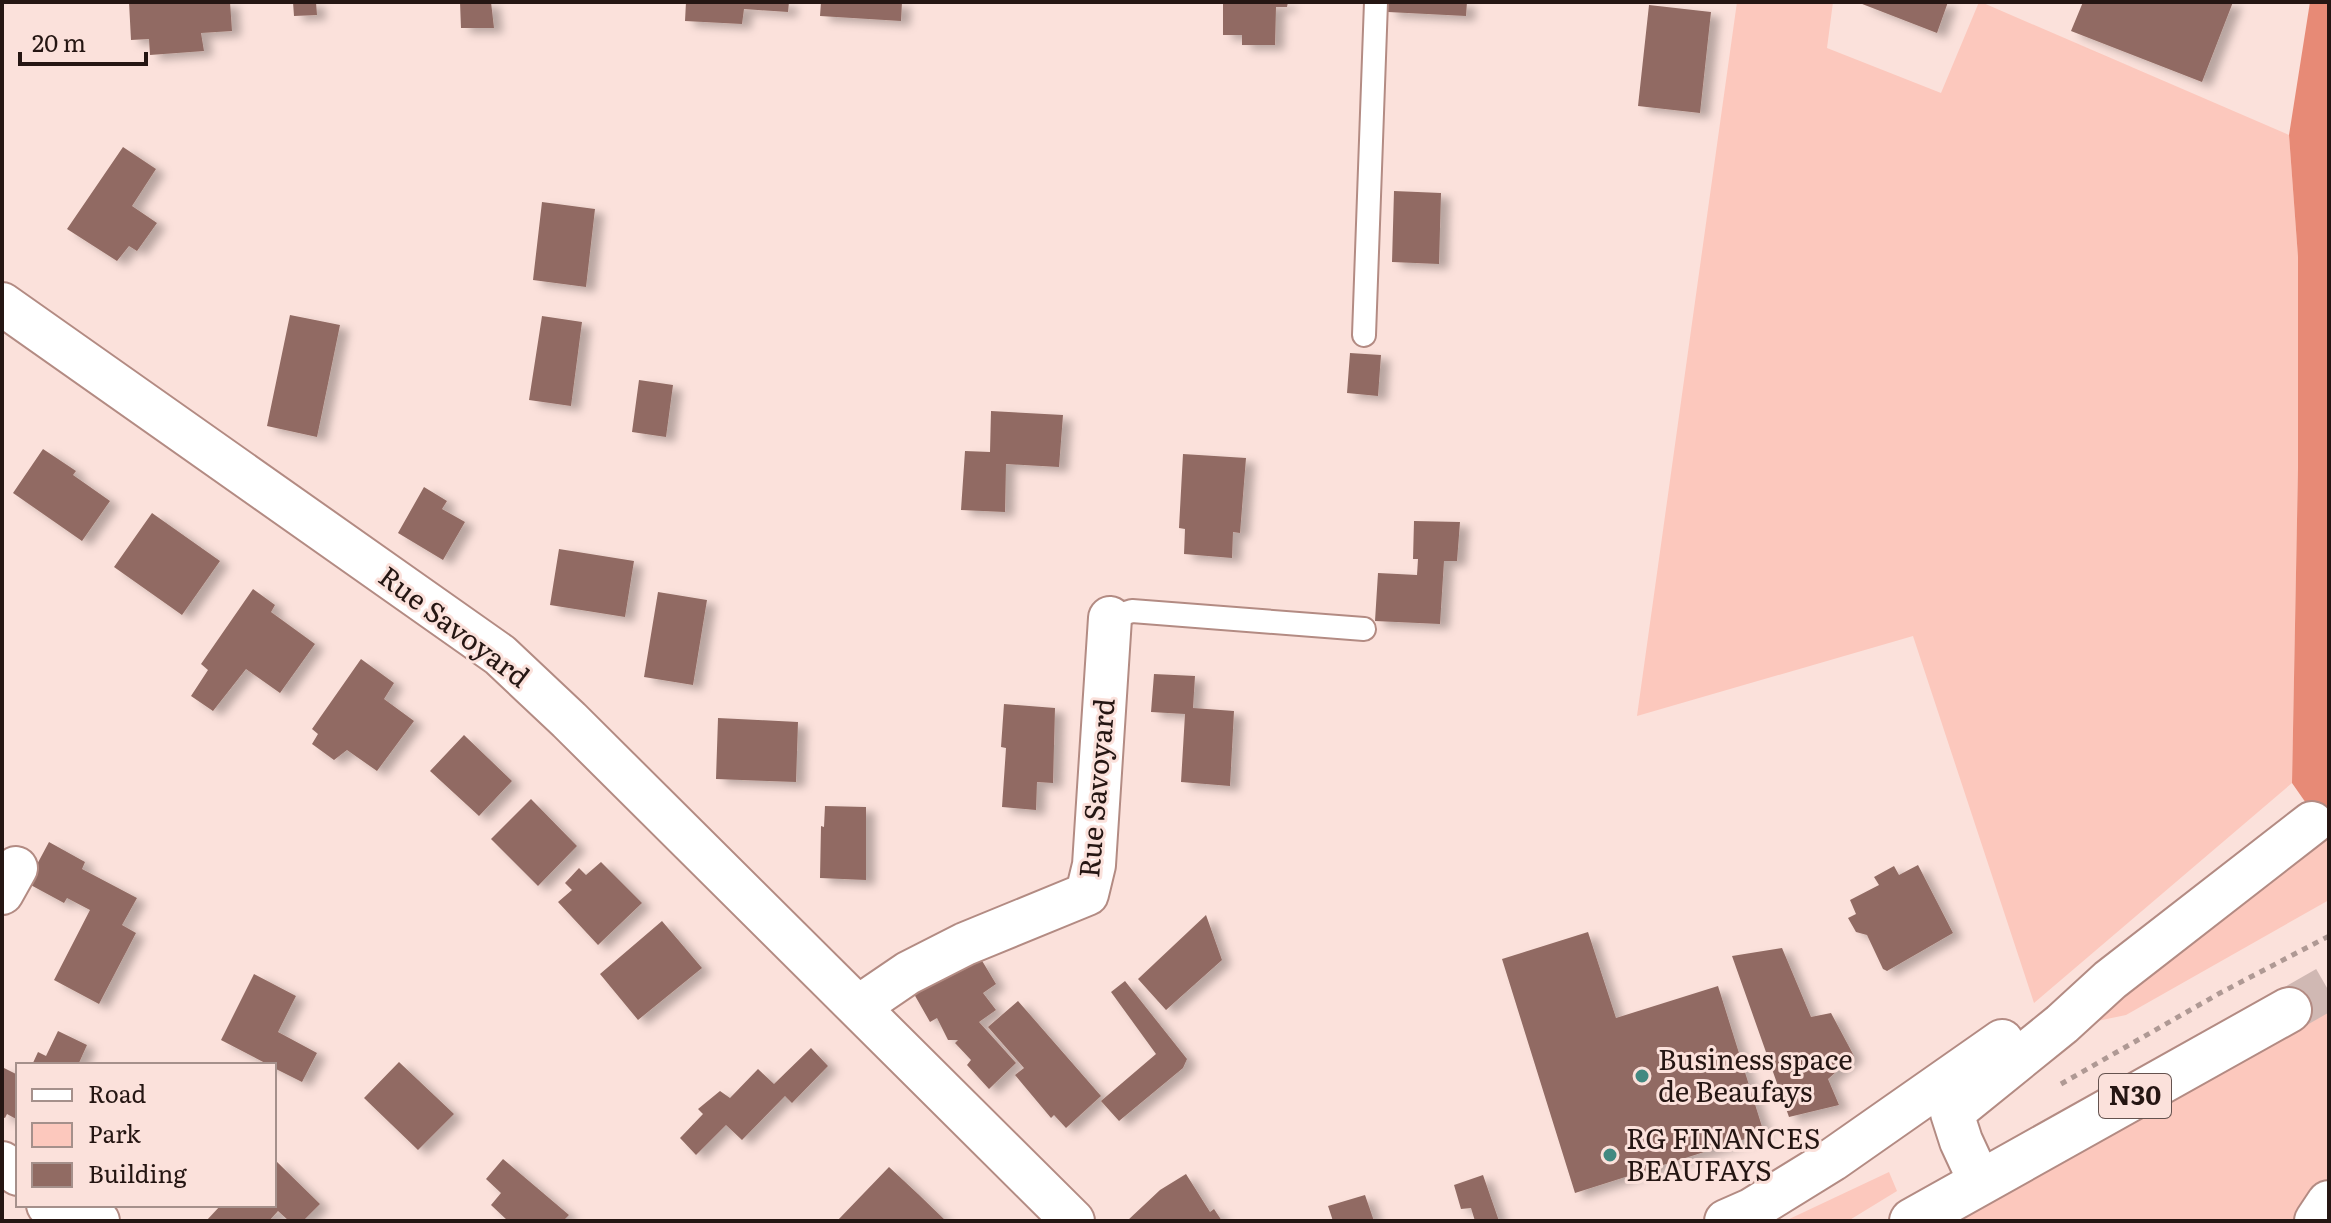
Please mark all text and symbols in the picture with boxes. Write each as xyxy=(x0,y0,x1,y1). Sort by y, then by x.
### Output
scale bar xyxy=(20,16,146,66)
text: 20 m xyxy=(32,24,86,59)
street label: Rue Savoyard xyxy=(371,555,540,696)
street label: Rue Savoyard xyxy=(1066,696,1124,879)
place label: Business space de Beaufays xyxy=(1658,1037,1853,1111)
legend xyxy=(16,1063,276,1207)
marker: Business space de Beaufays xyxy=(1633,1067,1651,1085)
road number: N30 xyxy=(2099,1074,2171,1118)
text: Road xyxy=(88,1075,147,1110)
text: Park xyxy=(88,1115,141,1150)
place label: RG FINANCES BEAUFAYS xyxy=(1626,1116,1820,1190)
marker: RG FINANCES BEAUFAYS xyxy=(1601,1146,1619,1164)
text: Building xyxy=(88,1155,187,1190)

